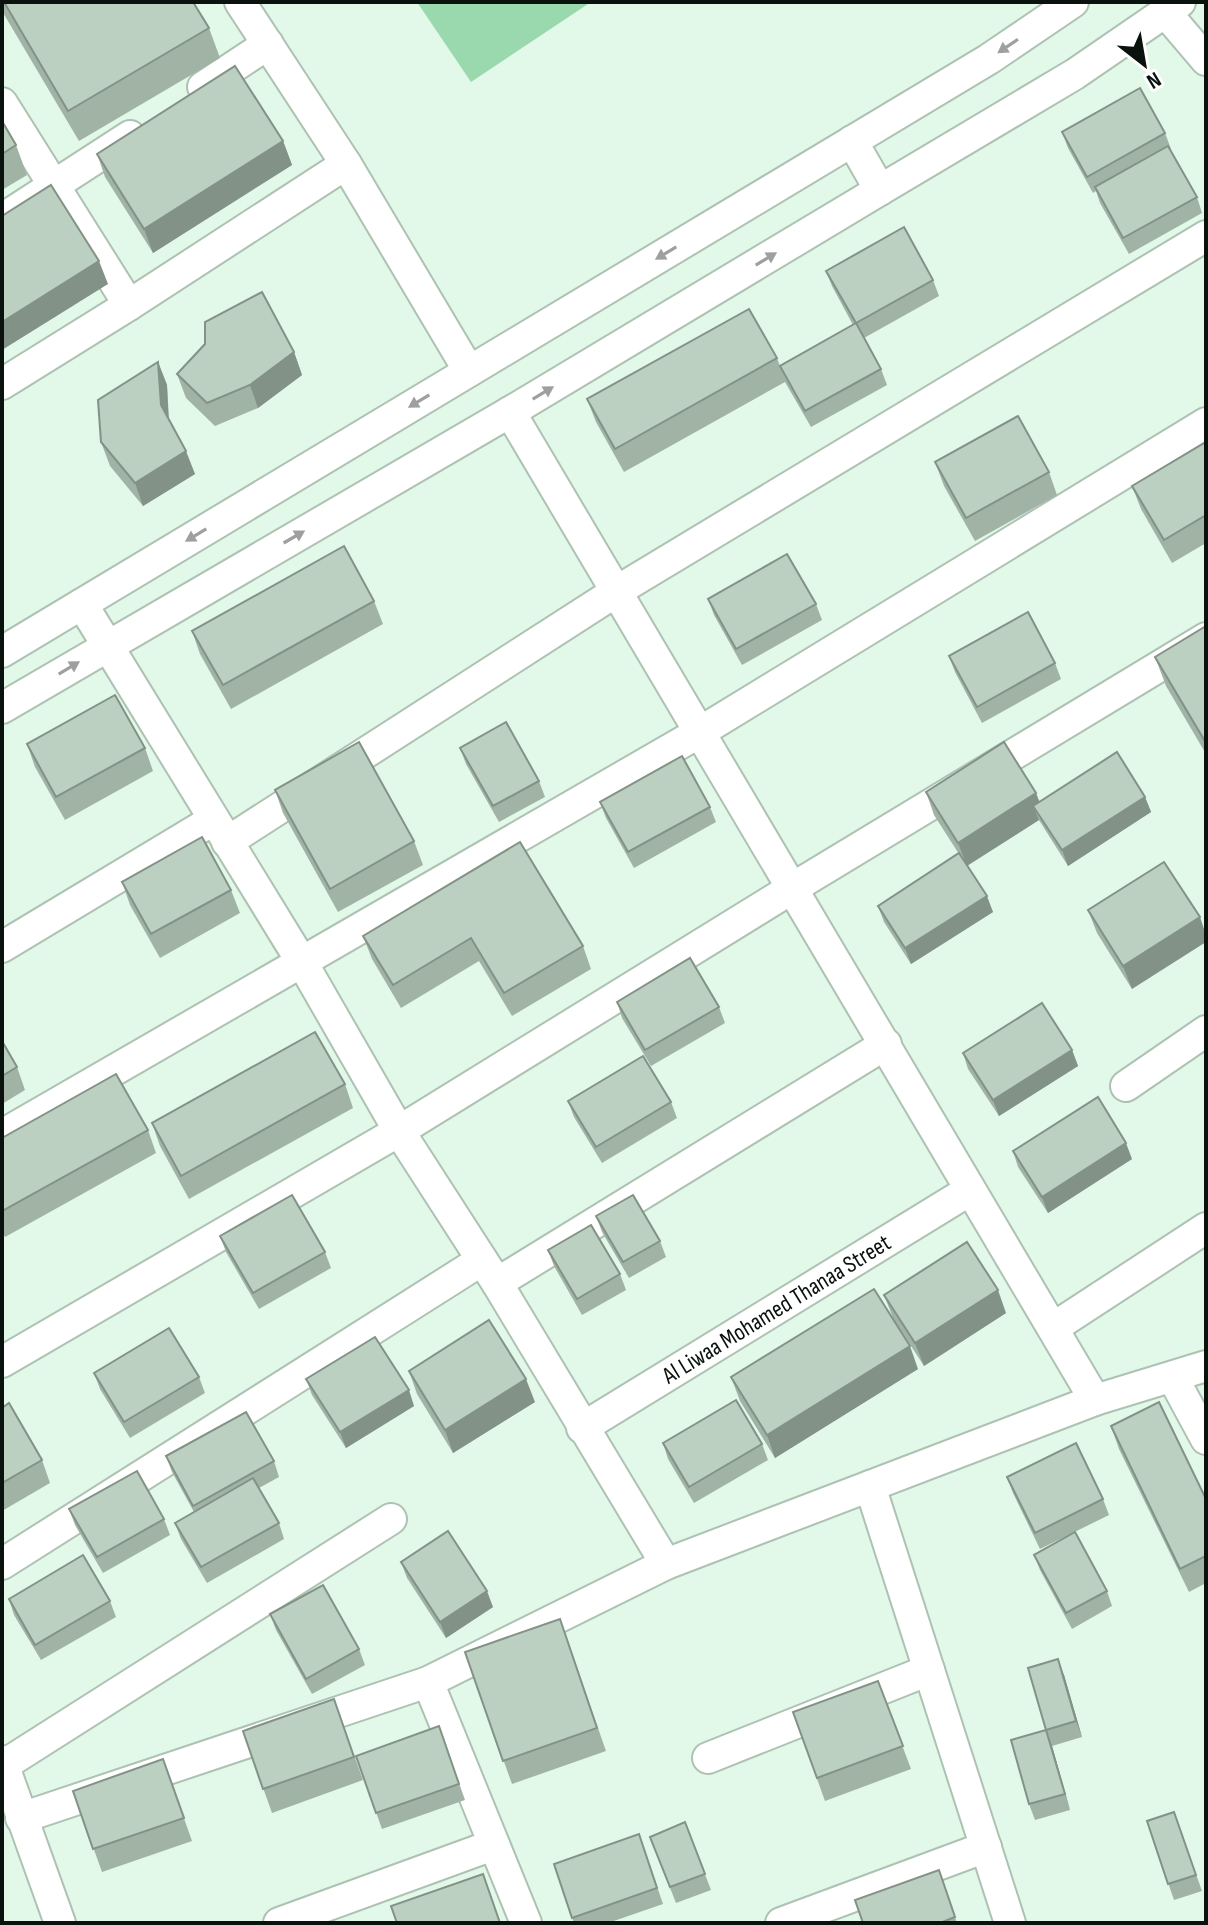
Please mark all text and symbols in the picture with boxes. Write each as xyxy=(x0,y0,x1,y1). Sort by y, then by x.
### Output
north arrow xyxy=(1104,24,1184,104)
one-way arrow xyxy=(998,38,1019,53)
text: N xyxy=(1142,65,1166,94)
one-way arrow xyxy=(655,246,677,260)
one-way arrow xyxy=(755,252,777,266)
one-way arrow xyxy=(532,386,554,400)
one-way arrow xyxy=(408,394,430,408)
one-way arrow xyxy=(185,528,207,542)
one-way arrow xyxy=(282,531,305,545)
one-way arrow xyxy=(58,662,80,676)
street label: Al Liwaa Mohamed Thanaa Street xyxy=(656,1228,896,1391)

